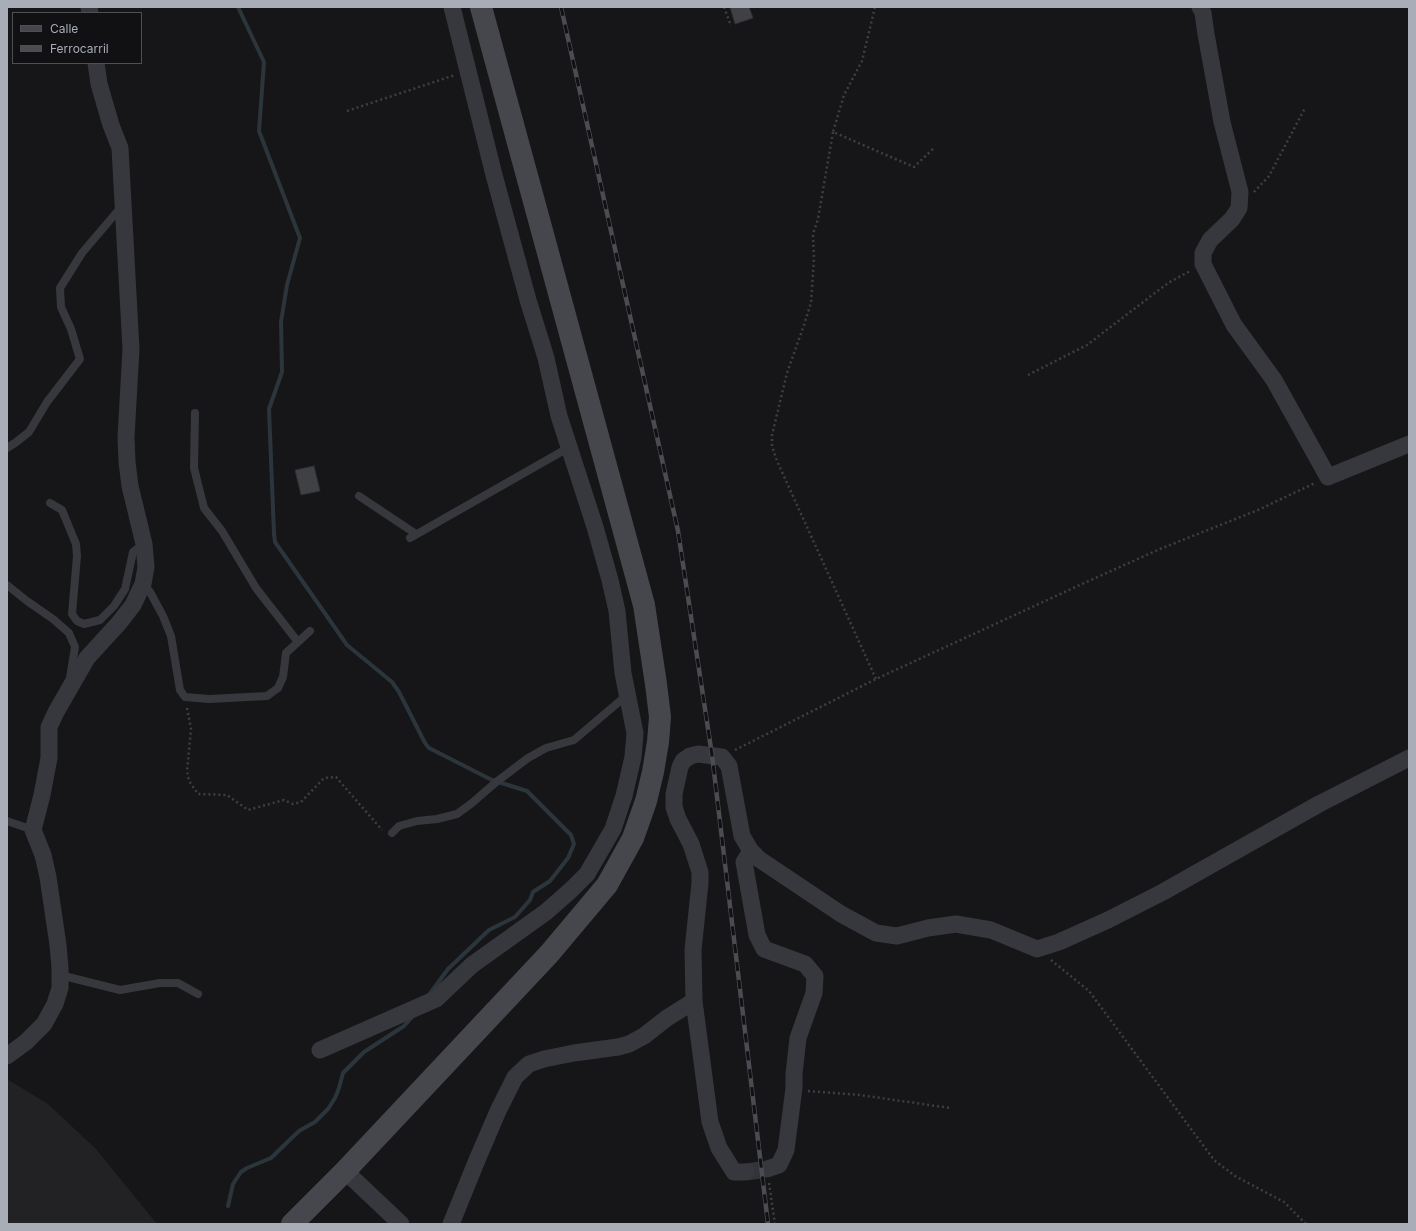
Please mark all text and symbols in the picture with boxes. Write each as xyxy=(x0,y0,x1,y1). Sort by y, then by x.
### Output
legend xyxy=(12,12,142,64)
text: Calle xyxy=(50,21,78,36)
text: Ferrocarril xyxy=(50,41,109,56)

